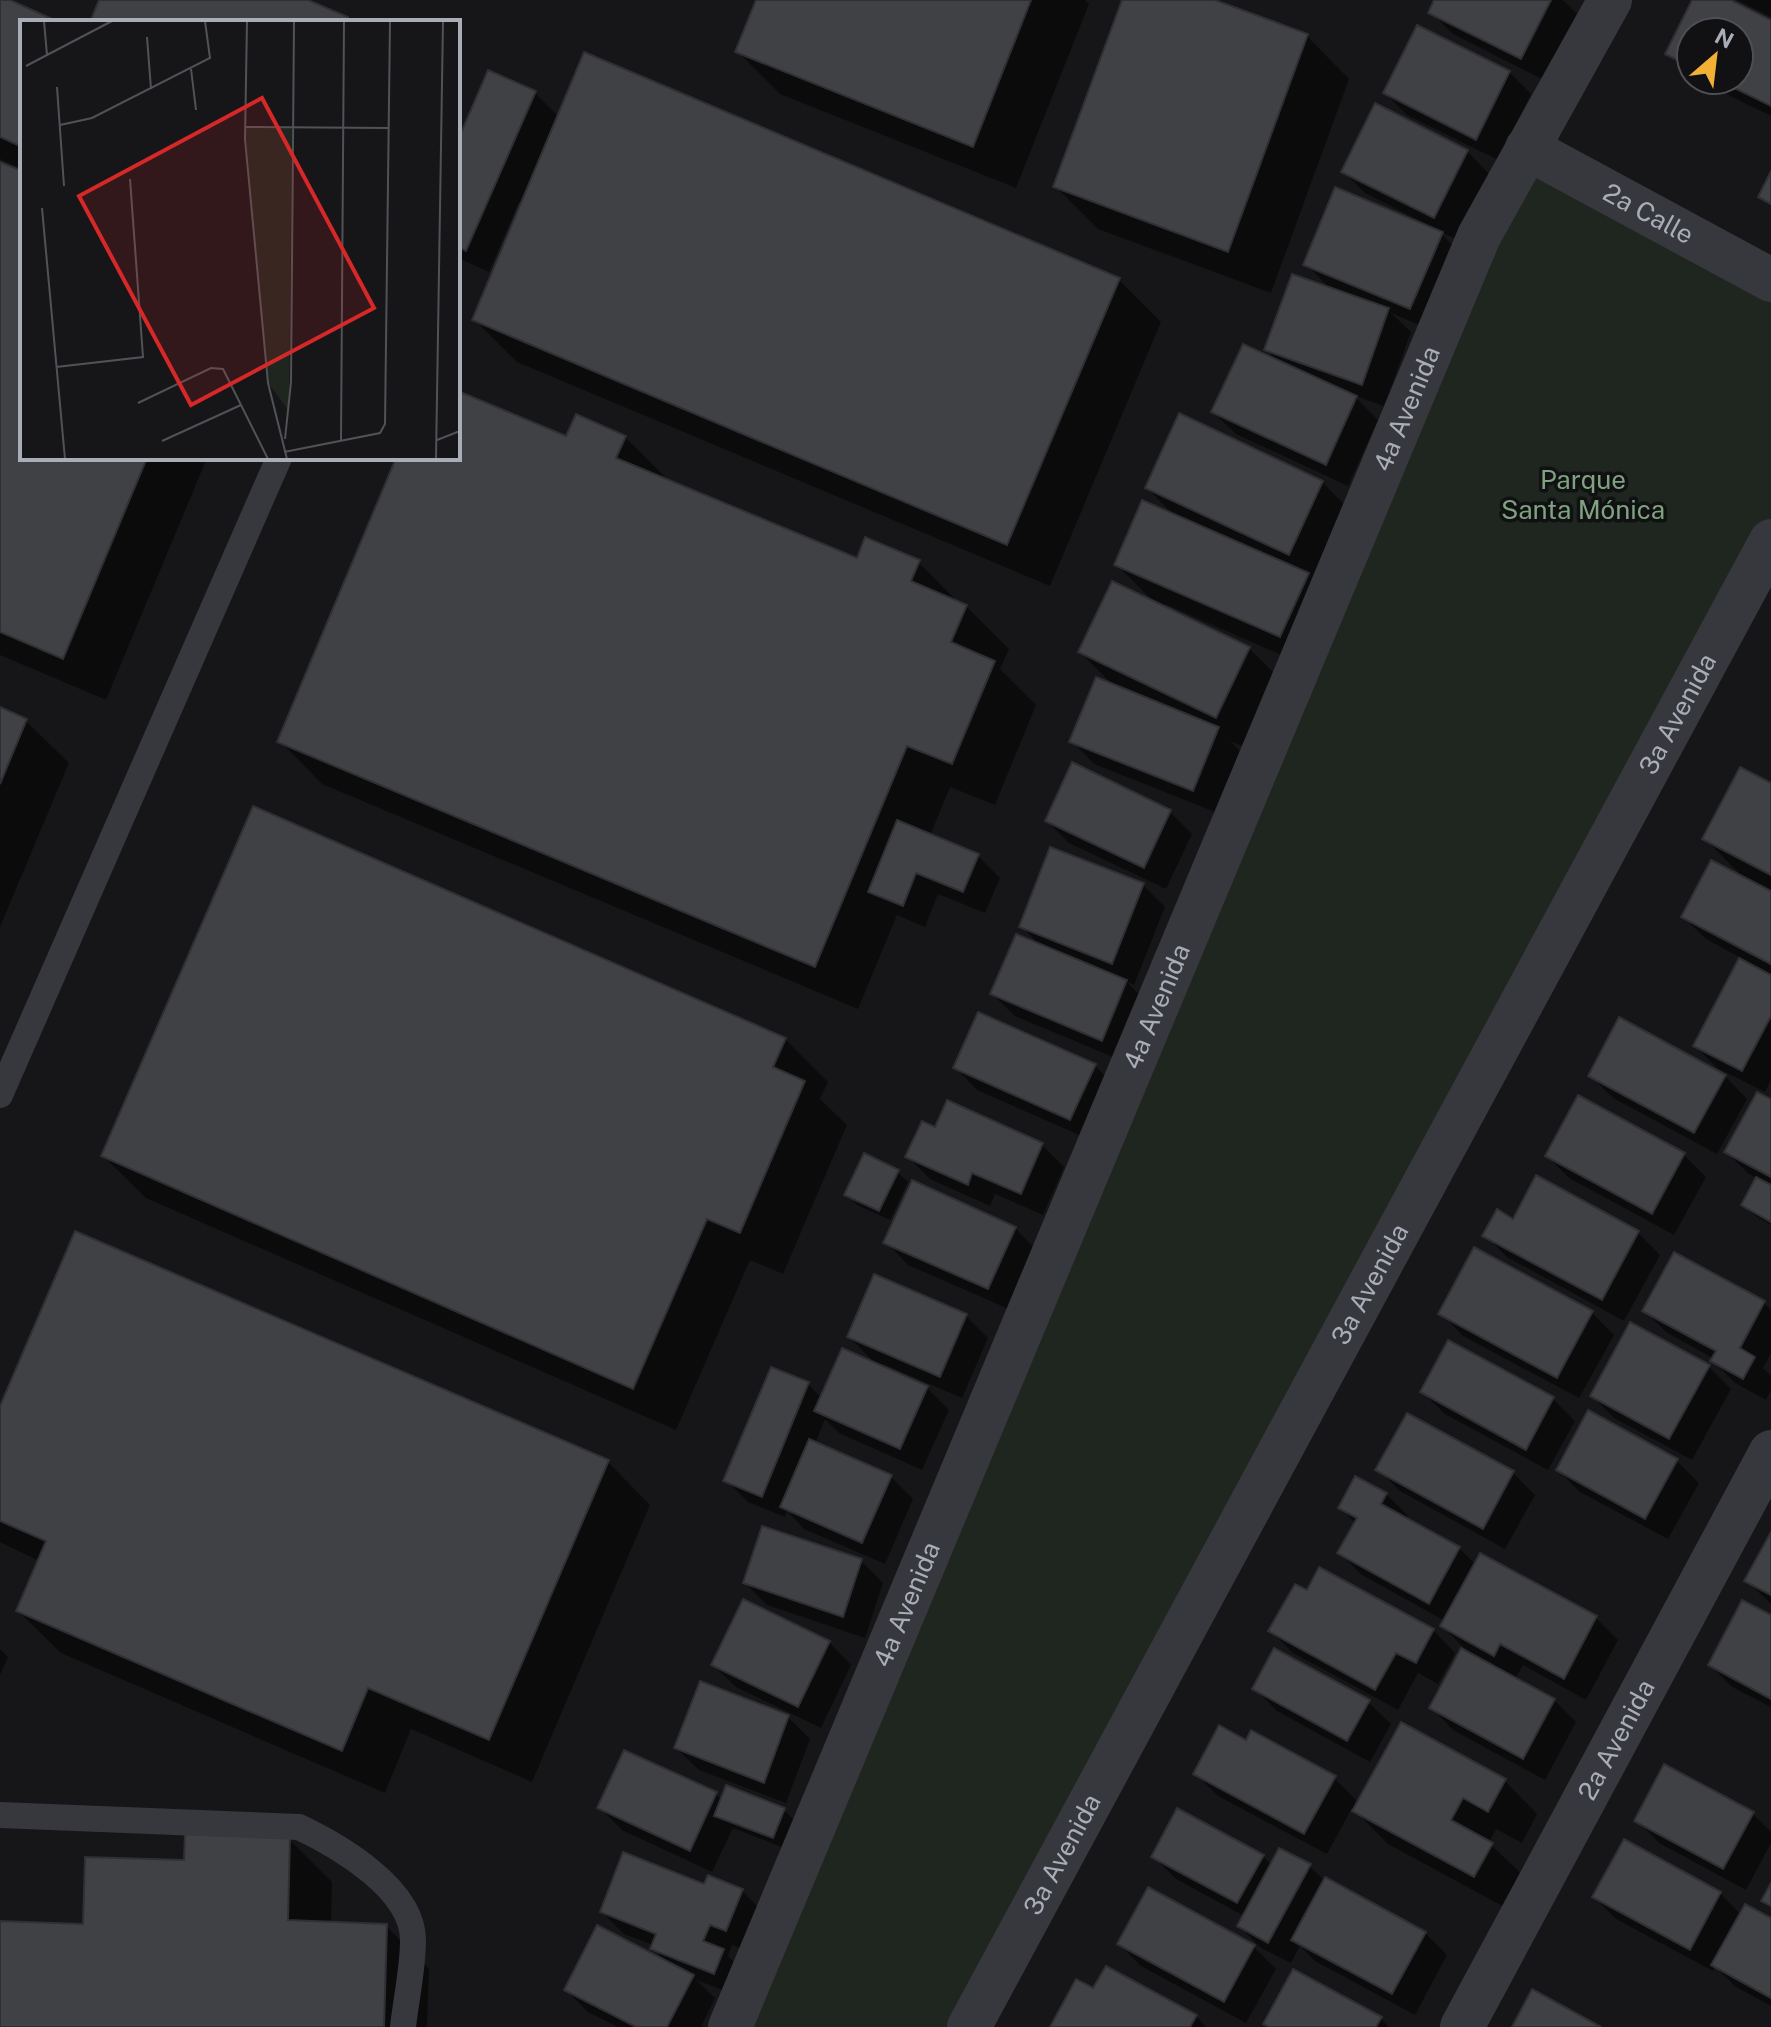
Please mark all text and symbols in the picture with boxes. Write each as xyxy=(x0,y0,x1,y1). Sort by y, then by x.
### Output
north arrow xyxy=(1675,16,1755,96)
inset map xyxy=(20,20,460,460)
text: N xyxy=(1711,23,1738,54)
street label: 2a Calle xyxy=(1598,176,1699,250)
street label: 4a Avenida xyxy=(1366,341,1446,476)
park label: Parque Santa Mónica xyxy=(1501,464,1665,525)
street label: 3a Avenida xyxy=(1632,648,1722,780)
street label: 4a Avenida xyxy=(1116,939,1196,1074)
street label: 3a Avenida xyxy=(1324,1218,1415,1350)
street label: 4a Avenida xyxy=(866,1537,946,1672)
street label: 2a Avenida xyxy=(1571,1674,1661,1805)
street label: 3a Avenida xyxy=(1016,1788,1107,1920)

